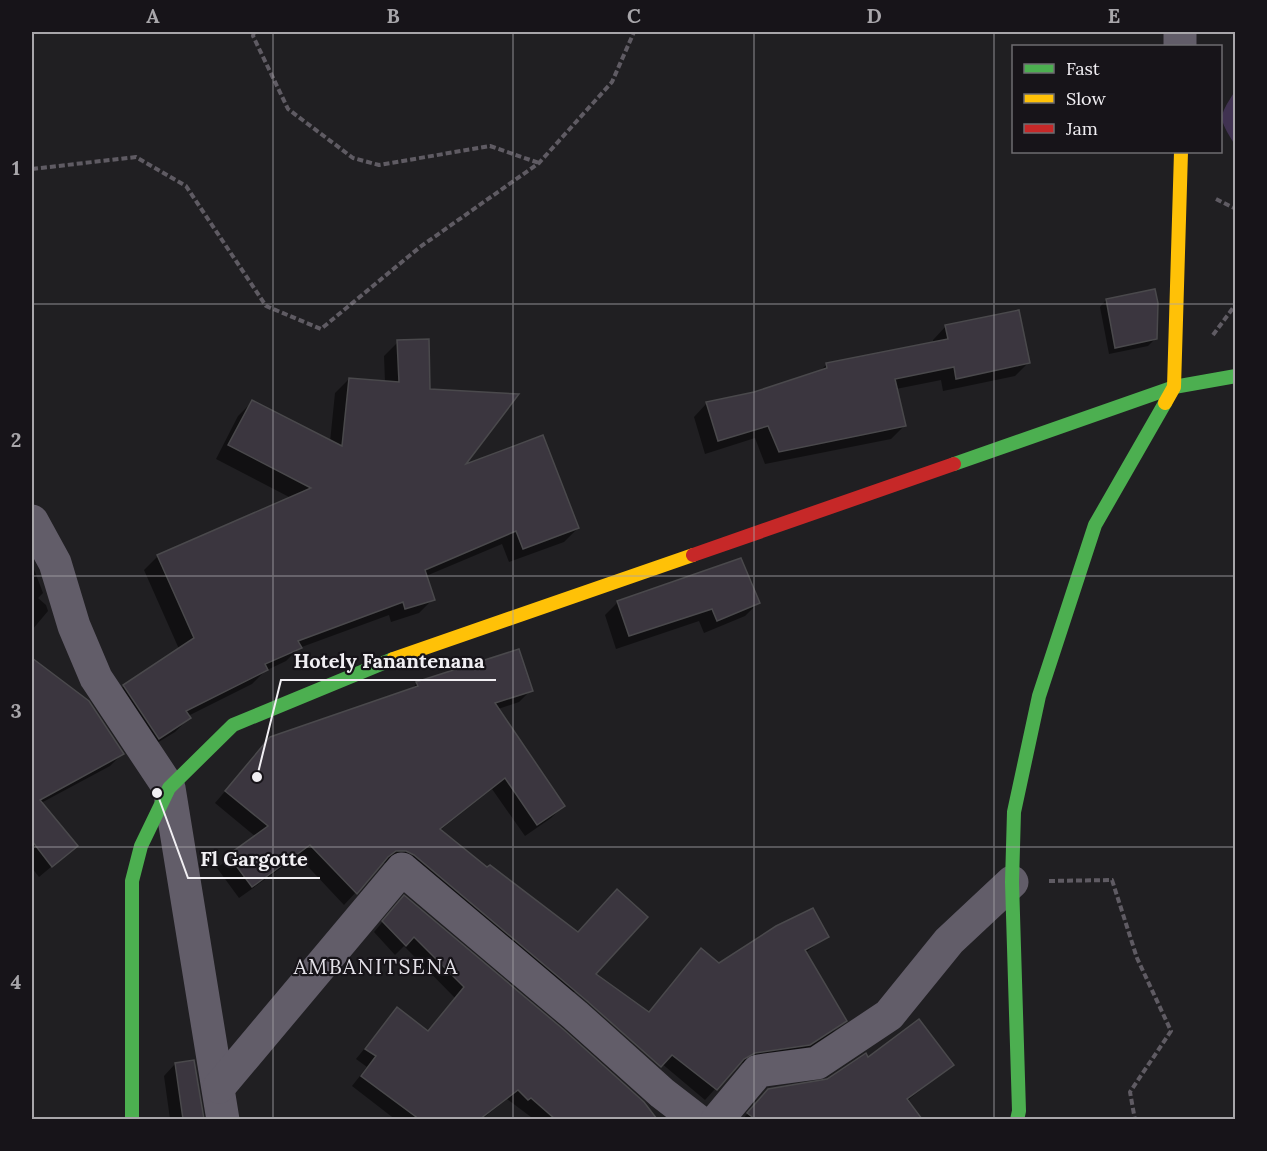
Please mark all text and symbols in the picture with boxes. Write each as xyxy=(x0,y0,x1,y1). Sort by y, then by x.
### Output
text: A xyxy=(146,3,160,28)
text: B xyxy=(386,3,400,28)
text: C xyxy=(627,3,641,28)
text: D xyxy=(866,3,882,28)
text: E xyxy=(1108,3,1120,28)
legend xyxy=(1012,45,1222,153)
text: Fast xyxy=(1066,57,1100,80)
text: Slow xyxy=(1066,87,1106,110)
text: Jam xyxy=(1065,117,1098,140)
text: 1 xyxy=(12,155,20,180)
text: 2 xyxy=(11,427,21,452)
callout: Hotely Fanantenana xyxy=(281,642,496,680)
text: Hotely Fanantenana xyxy=(294,648,485,673)
text: 3 xyxy=(10,698,22,723)
callout: Fl Gargotte xyxy=(188,840,320,878)
text: Fl Gargotte xyxy=(200,846,308,871)
district label: AMBANITSENA xyxy=(292,953,459,980)
text: 4 xyxy=(11,969,22,994)

